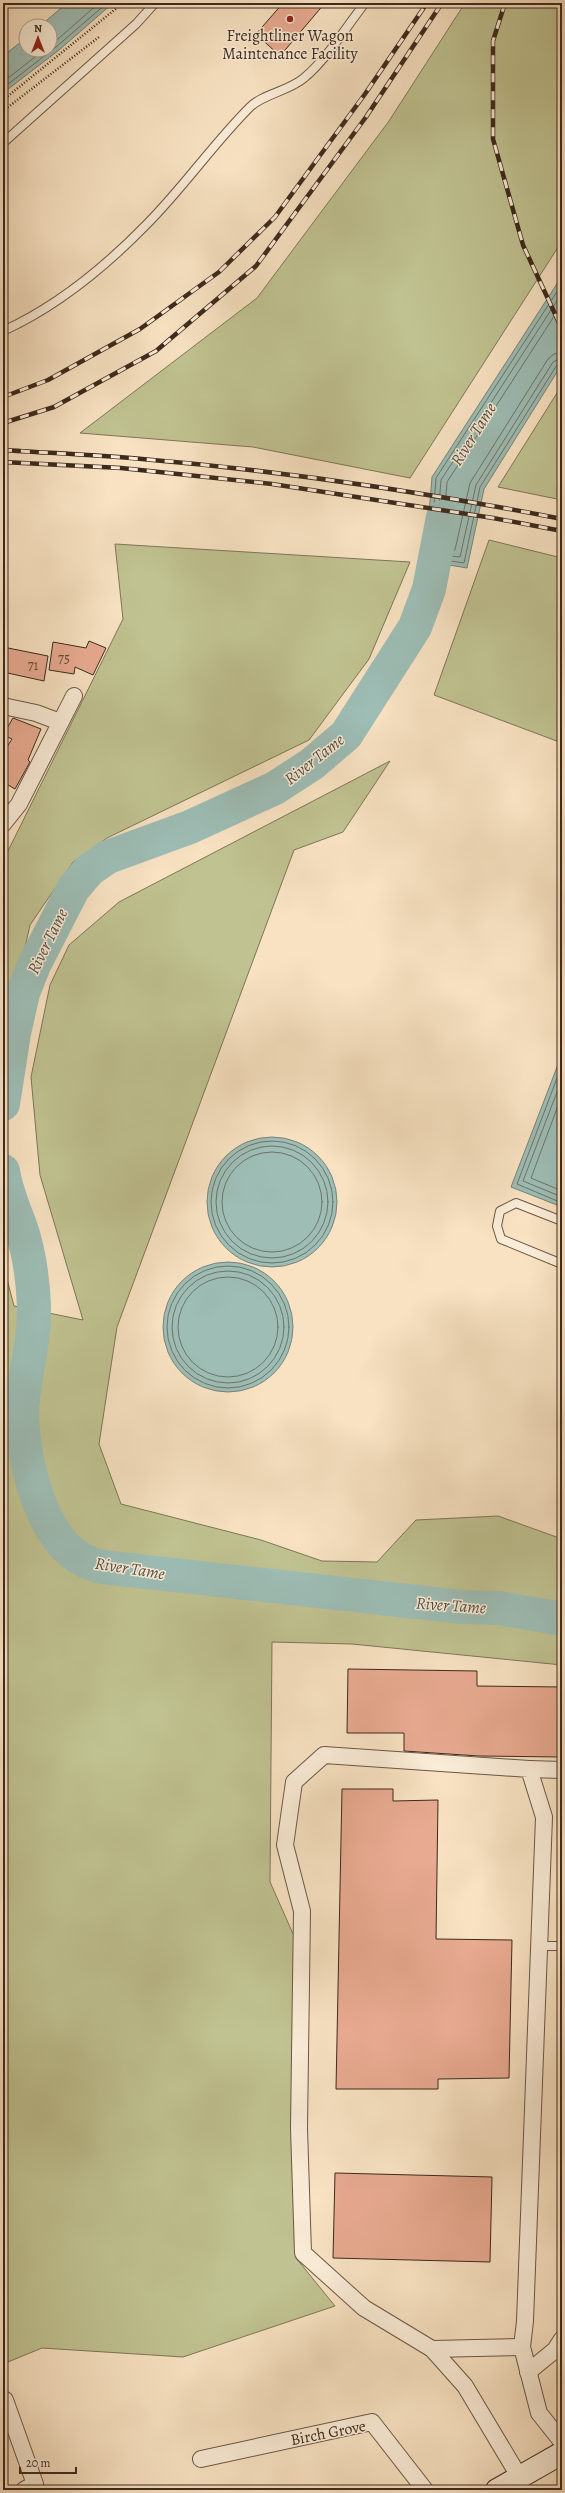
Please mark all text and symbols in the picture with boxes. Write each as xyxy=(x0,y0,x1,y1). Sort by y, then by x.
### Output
marker: Freightliner Wagon Maintenance Facility xyxy=(285,14,295,24)
north arrow xyxy=(18,18,58,58)
text: N xyxy=(34,21,42,36)
place label: Freightliner Wagon Maintenance Facility xyxy=(222,25,359,65)
water label: River Tame xyxy=(445,398,502,470)
house number: 75 xyxy=(58,649,70,668)
house number: 71 xyxy=(28,656,39,675)
water label: River Tame xyxy=(280,729,349,790)
water label: River Tame xyxy=(22,905,73,978)
water label: River Tame xyxy=(93,1552,166,1585)
water label: River Tame xyxy=(415,1592,487,1619)
street label: Birch Grove xyxy=(289,2415,368,2451)
scale bar xyxy=(20,2449,76,2475)
text: 20 m xyxy=(26,2455,50,2471)

